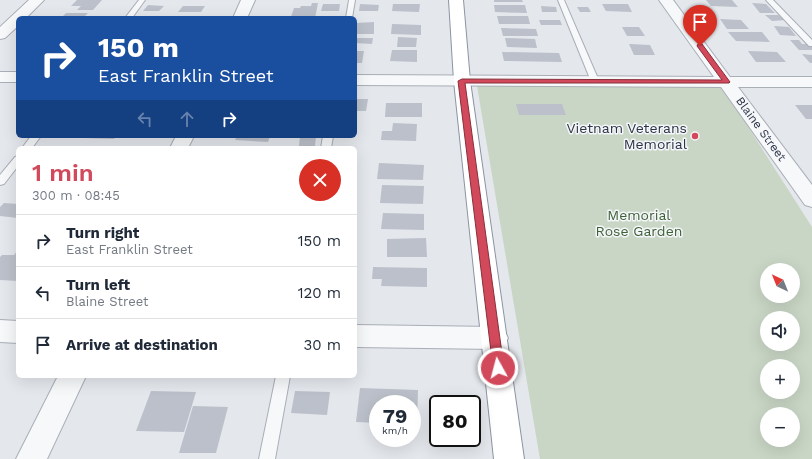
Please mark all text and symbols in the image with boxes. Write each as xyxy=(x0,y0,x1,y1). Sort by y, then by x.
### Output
pin xyxy=(683,5,717,46)
icon: arrive xyxy=(689,11,711,33)
text: 150 m xyxy=(98,31,179,64)
icon: right xyxy=(32,32,84,84)
text: East Franklin Street xyxy=(98,65,273,86)
street label: Blaine Street xyxy=(733,94,789,164)
icon: left xyxy=(134,108,156,130)
icon: ahead xyxy=(176,108,198,130)
icon: right xyxy=(218,108,240,130)
place label: Vietnam Veterans Memorial xyxy=(567,120,688,152)
marker: Vietnam Veterans Memorial xyxy=(690,131,700,141)
text: 1 min xyxy=(32,159,94,187)
button: close xyxy=(299,159,341,201)
text: 300 m · 08:45 xyxy=(32,188,120,203)
park label: Memorial Rose Garden xyxy=(596,207,682,239)
text: Turn right xyxy=(66,224,139,242)
icon: right xyxy=(32,230,54,252)
text: 150 m xyxy=(298,232,341,250)
text: East Franklin Street xyxy=(66,242,193,257)
north arrow xyxy=(760,263,800,303)
map controls xyxy=(760,263,800,447)
text: Turn left xyxy=(66,276,130,294)
icon: left xyxy=(32,282,54,304)
text: 120 m xyxy=(298,284,341,302)
text: Blaine Street xyxy=(66,294,148,309)
button: sound xyxy=(760,311,800,351)
icon: arrive xyxy=(32,334,54,356)
text: Arrive at destination xyxy=(66,336,218,354)
text: 30 m xyxy=(304,336,341,354)
position arrow xyxy=(477,347,519,389)
button: + xyxy=(760,359,800,399)
speed limit sign: 80 xyxy=(429,395,481,447)
text: 79 xyxy=(383,404,407,428)
button: − xyxy=(760,407,800,447)
text: km/h xyxy=(382,425,408,436)

